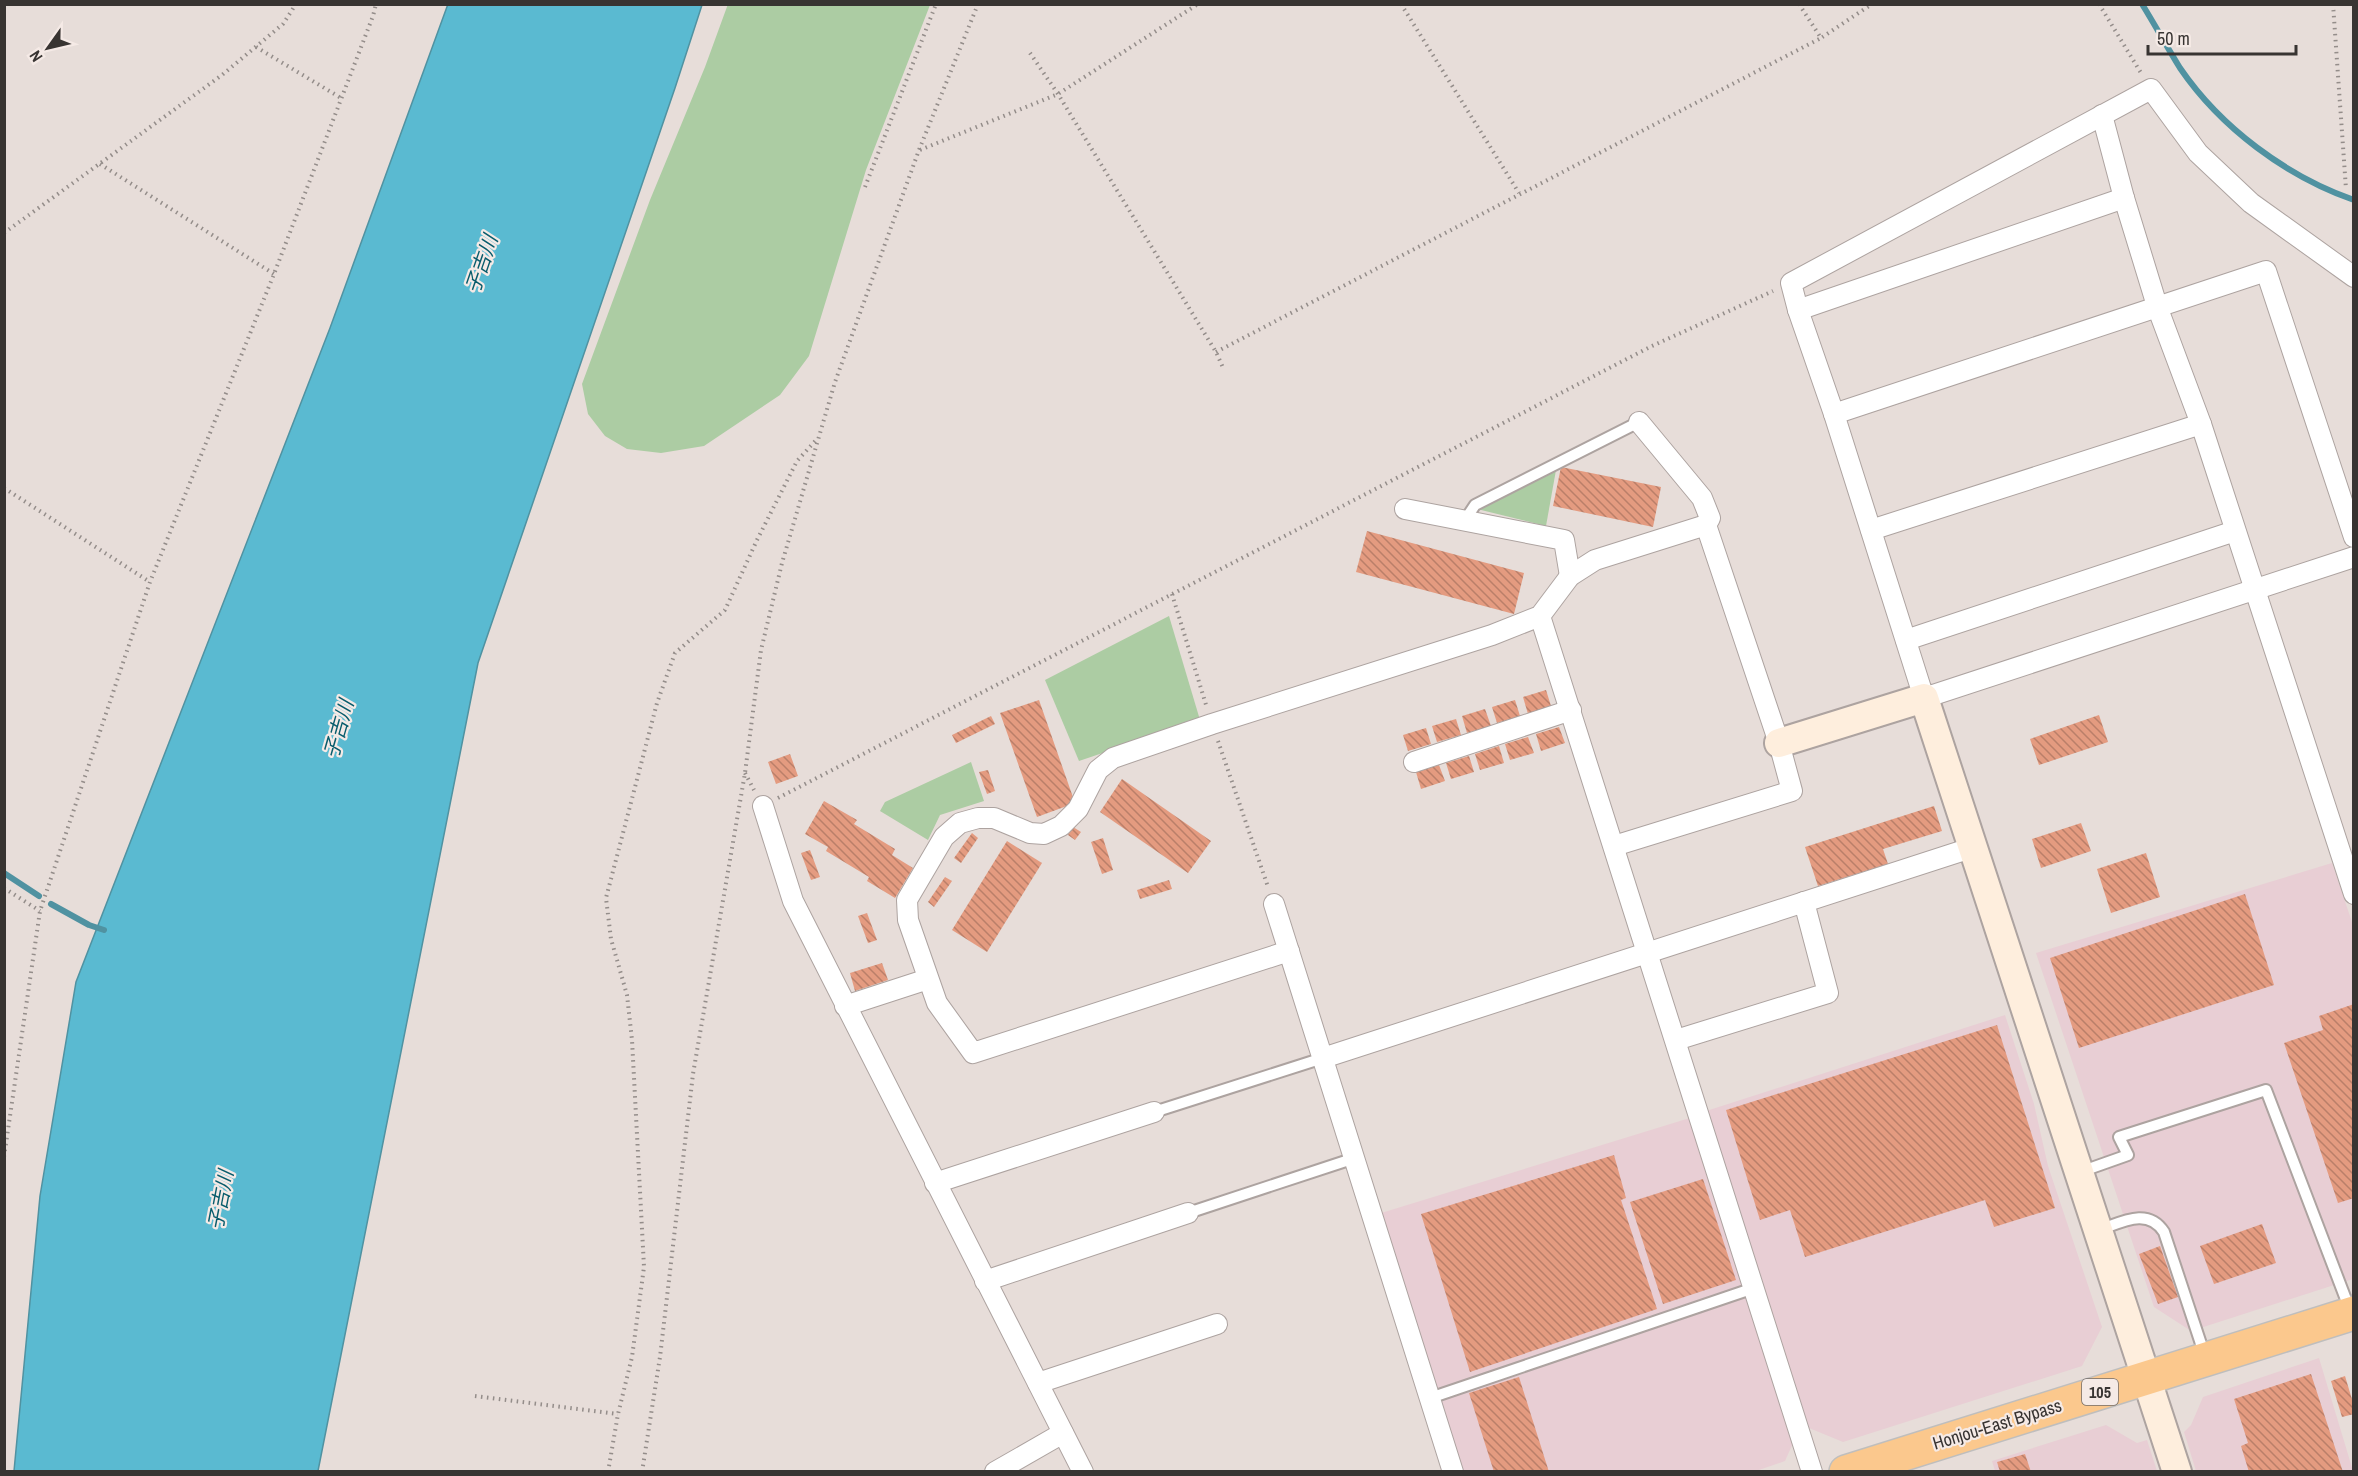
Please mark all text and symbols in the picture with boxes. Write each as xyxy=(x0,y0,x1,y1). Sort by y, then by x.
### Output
north arrow xyxy=(18,18,78,78)
scale bar xyxy=(2148,18,2296,56)
text: 50 m xyxy=(2157,26,2190,51)
text: N xyxy=(24,46,47,66)
water label: 子吉川 xyxy=(458,229,504,297)
water label: 子吉川 xyxy=(317,695,360,762)
water label: 子吉川 xyxy=(201,1166,239,1232)
road number: 105 xyxy=(2082,1379,2118,1405)
street label: Honjou-East Bypass xyxy=(1929,1392,2065,1456)

